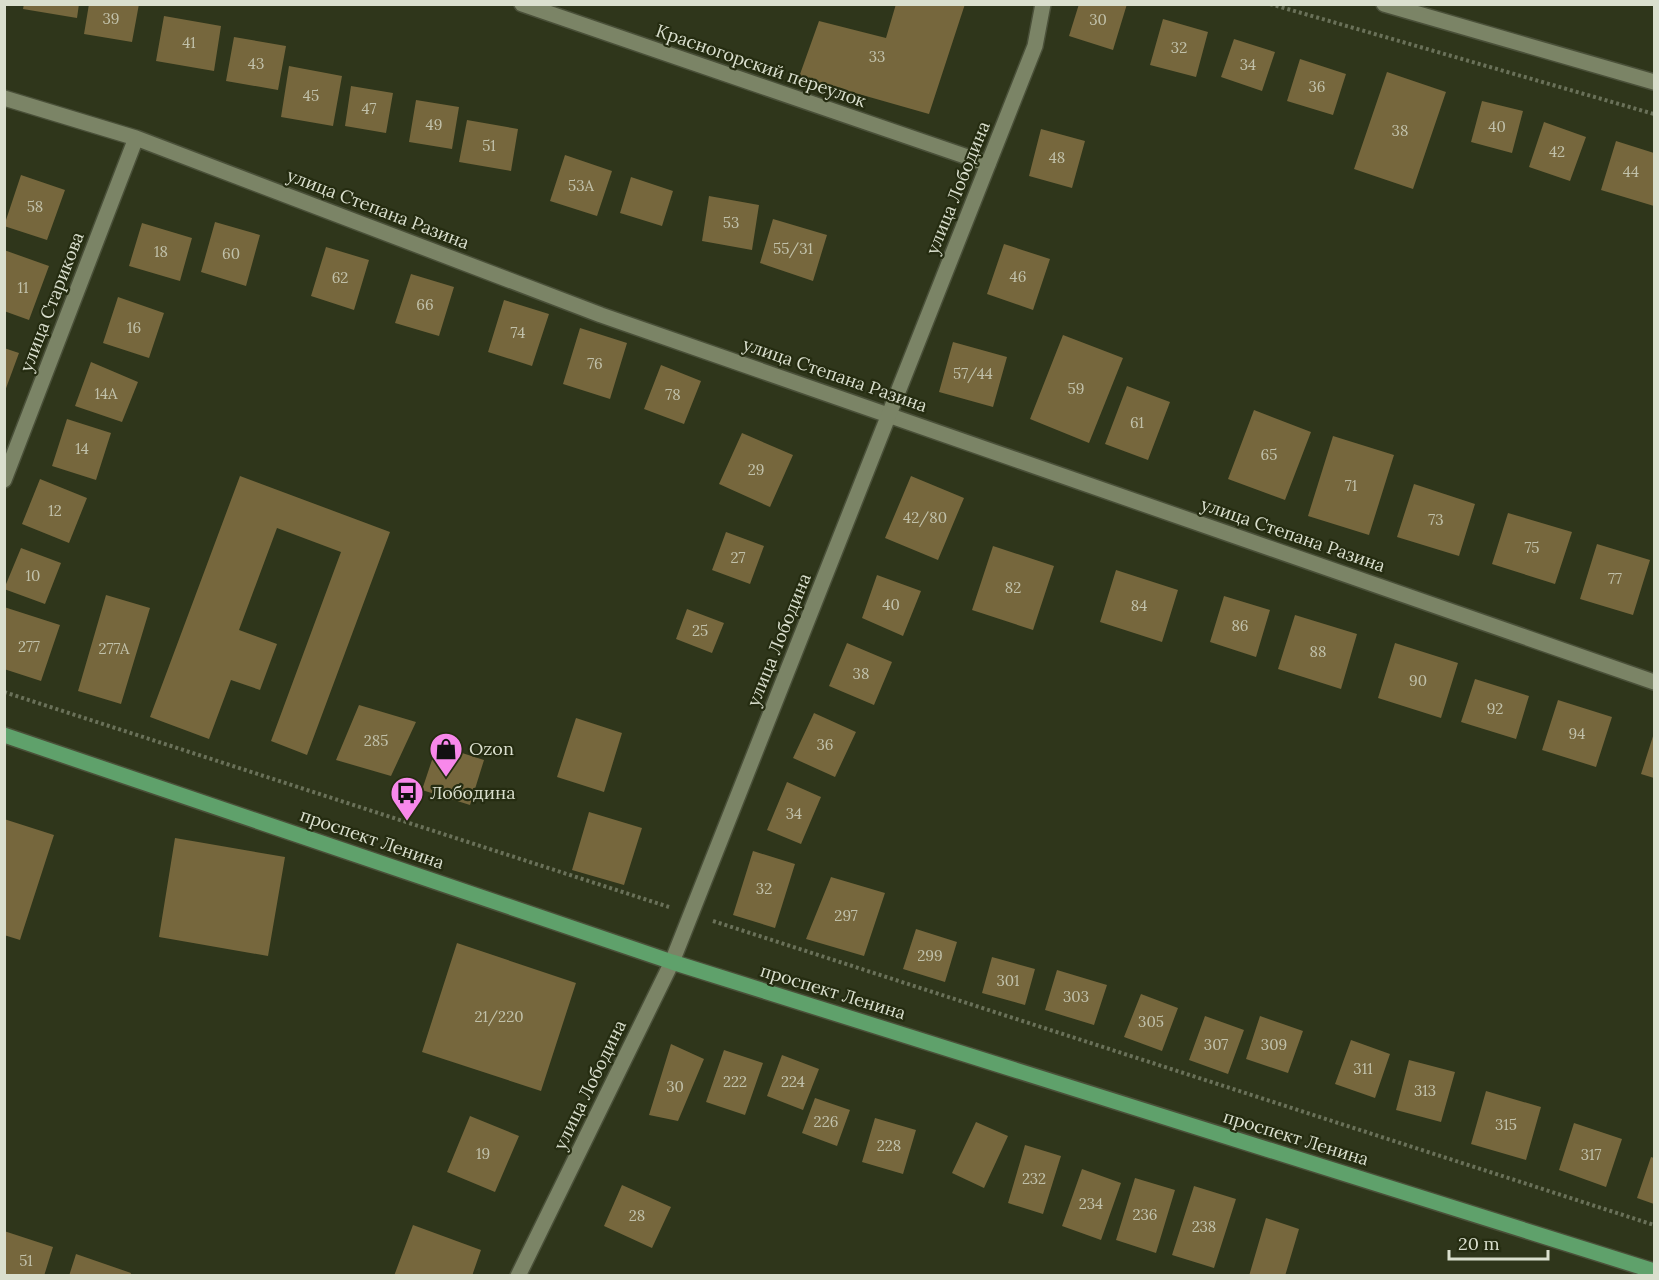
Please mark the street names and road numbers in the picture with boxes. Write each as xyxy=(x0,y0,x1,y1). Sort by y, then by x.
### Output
street label: Красногорский переулок xyxy=(653,19,870,112)
street label: улица Лободина xyxy=(920,118,995,258)
street label: улица Степана Разина xyxy=(284,163,473,254)
street label: улица Старикова xyxy=(14,229,89,375)
street label: улица Степана Разина xyxy=(740,332,930,417)
street label: улица Степана Разина xyxy=(1198,492,1388,577)
street label: улица Лободина xyxy=(741,570,816,710)
street label: проспект Ленина xyxy=(297,803,447,874)
street label: проспект Ленина xyxy=(758,958,909,1025)
street label: улица Лободина xyxy=(548,1016,631,1154)
street label: проспект Ленина xyxy=(1221,1104,1372,1171)

